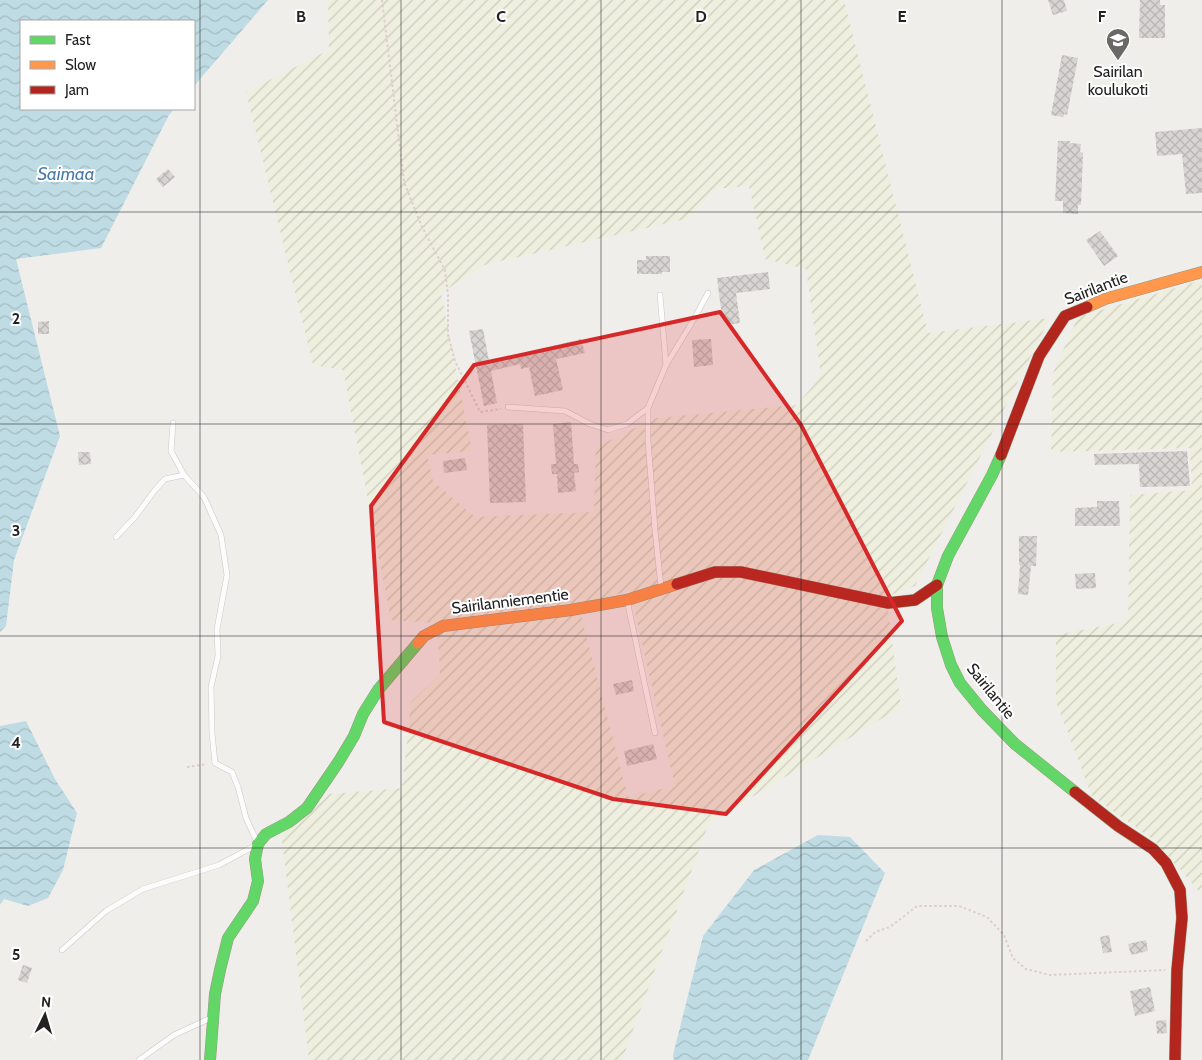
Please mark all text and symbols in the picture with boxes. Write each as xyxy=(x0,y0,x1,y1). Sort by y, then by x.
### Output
text: B xyxy=(296,7,306,26)
text: C xyxy=(496,7,506,26)
text: D xyxy=(695,7,707,26)
text: E xyxy=(897,7,907,26)
text: F xyxy=(1098,7,1107,26)
legend xyxy=(20,20,195,110)
school or university icon: Sairilan koulukoti xyxy=(1105,27,1131,61)
text: Fast xyxy=(65,31,90,49)
text: Slow xyxy=(65,56,96,74)
place label: Sairilan koulukoti xyxy=(1088,62,1148,99)
text: Jam xyxy=(64,81,89,99)
water label: Saimaa xyxy=(37,163,95,185)
street label: Sairilantie xyxy=(1062,267,1130,309)
text: 2 xyxy=(12,309,20,328)
text: 3 xyxy=(12,521,20,540)
street label: Sairilanniementie xyxy=(450,584,570,618)
street label: Sairilantie xyxy=(963,659,1019,723)
text: 4 xyxy=(11,733,21,752)
text: 5 xyxy=(12,945,20,964)
north arrow xyxy=(20,990,70,1040)
text: N xyxy=(40,993,52,1011)

